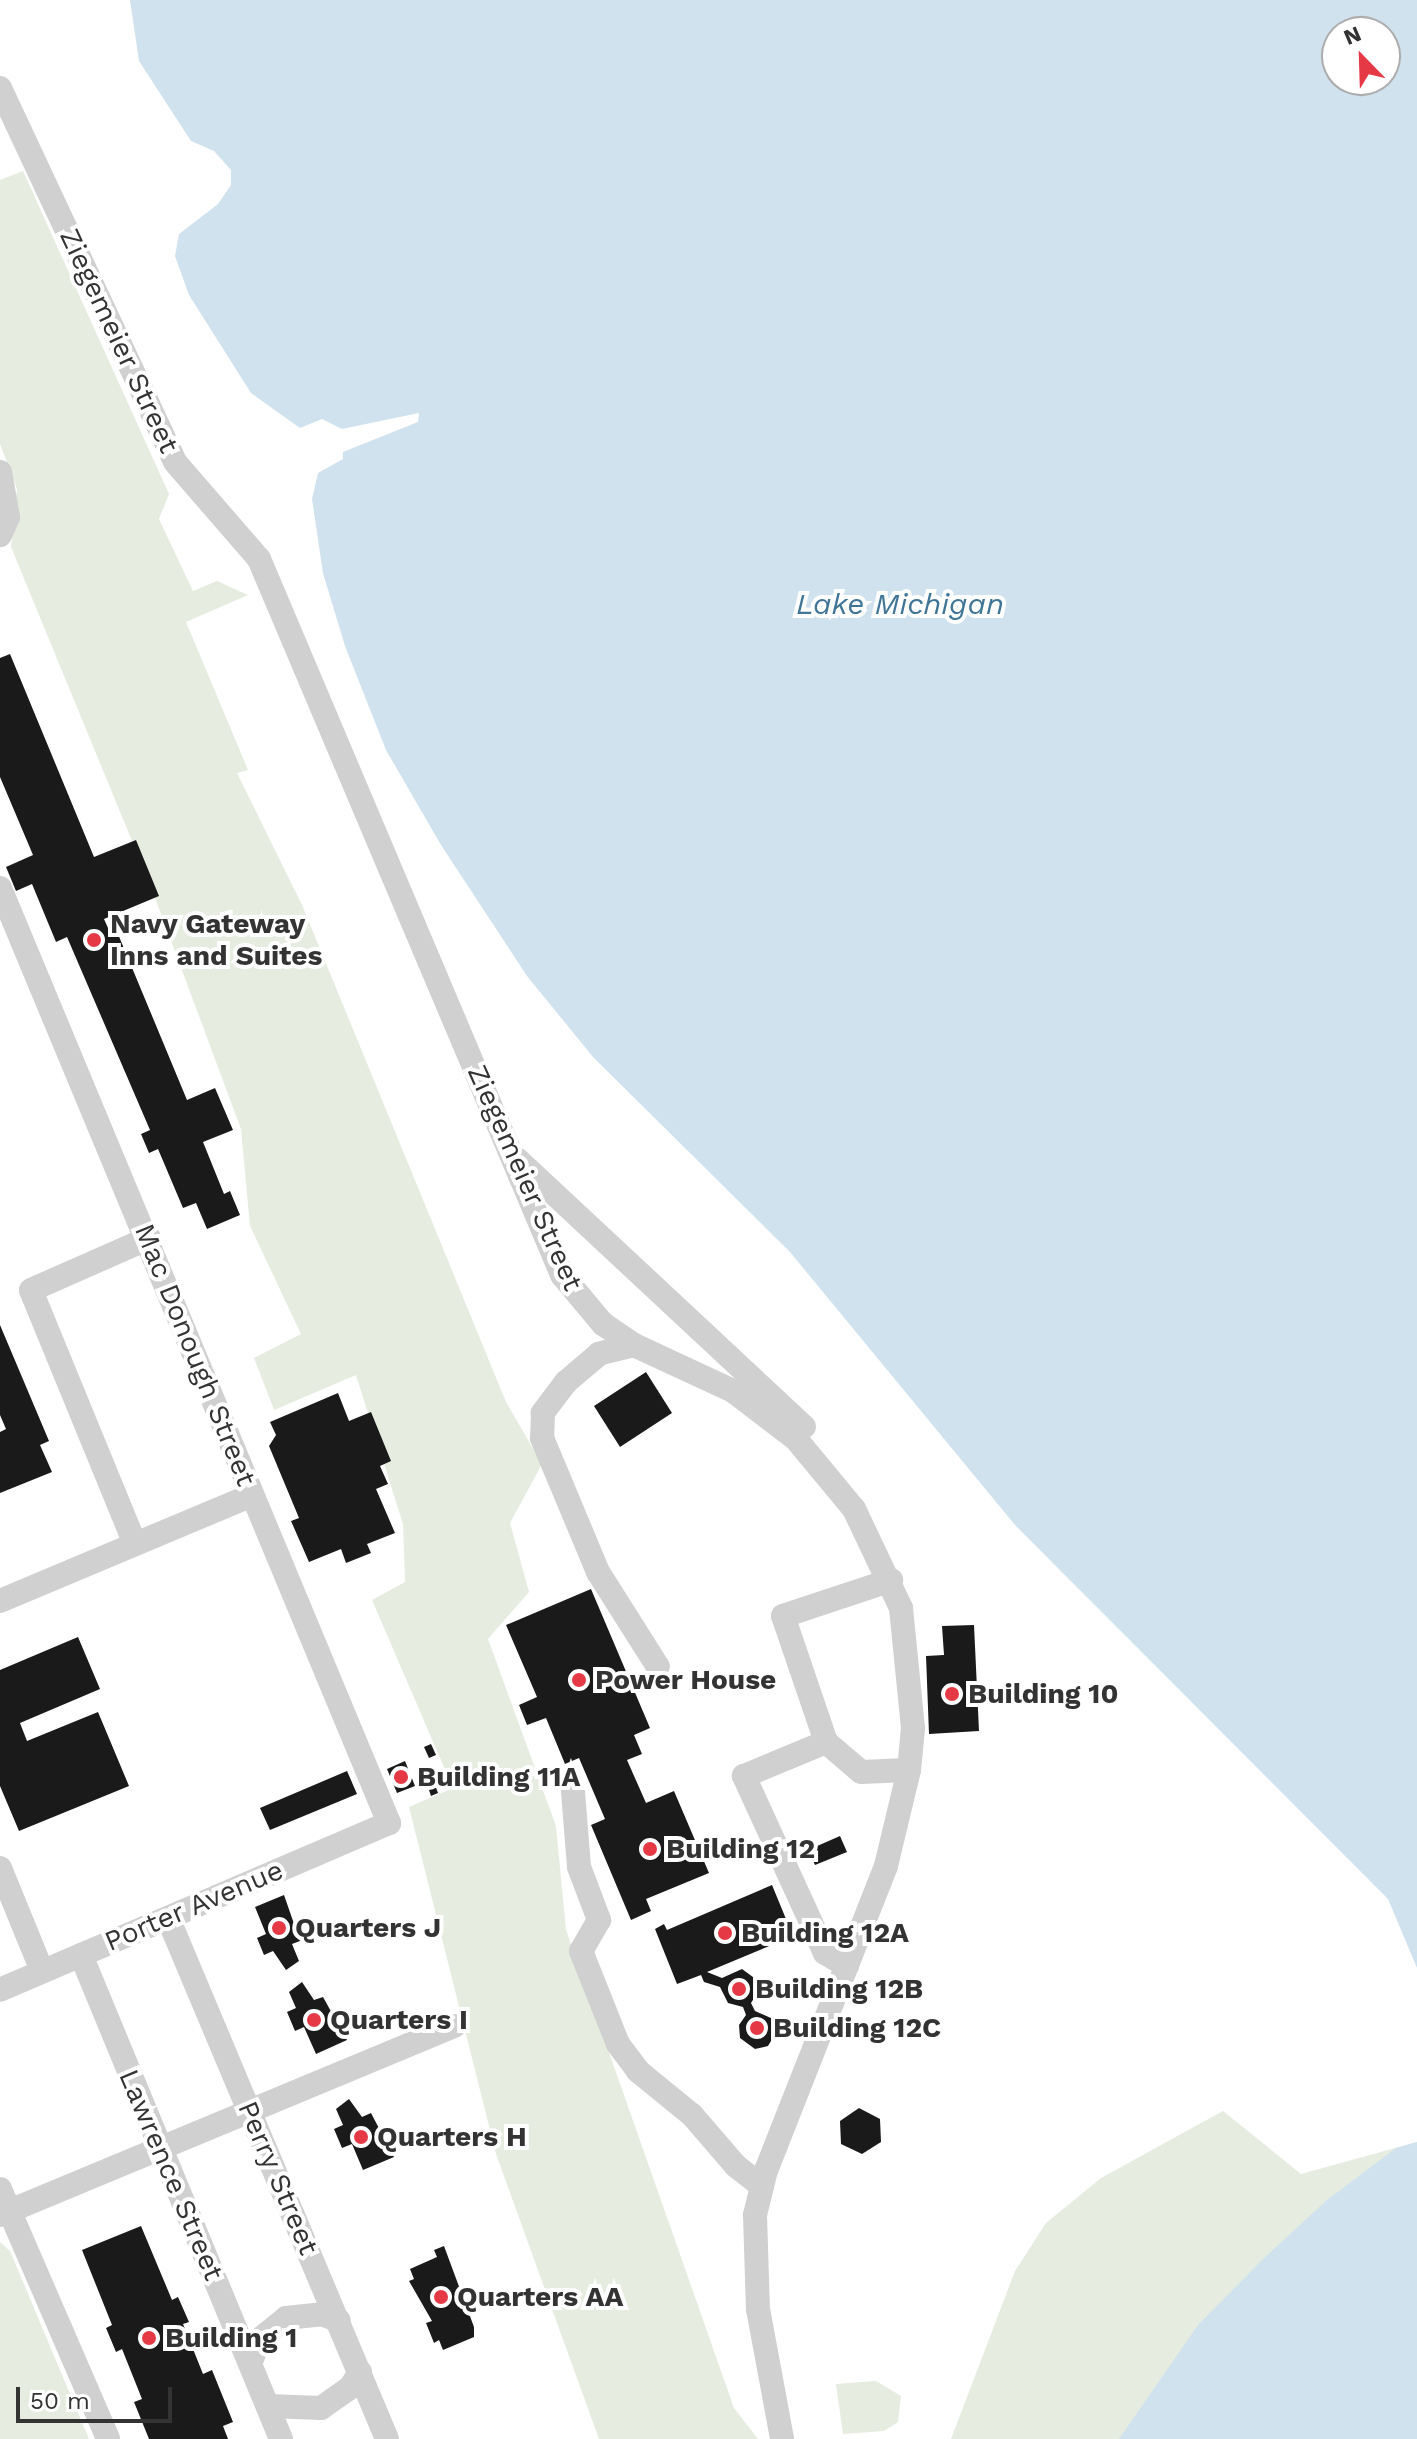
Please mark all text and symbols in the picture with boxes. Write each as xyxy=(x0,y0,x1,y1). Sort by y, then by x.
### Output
north arrow xyxy=(1321,16,1401,96)
text: N xyxy=(1340,21,1365,50)
street label: Ziegemeier Street xyxy=(52,223,186,459)
water label: Lake Michigan xyxy=(796,586,1004,622)
place label: Navy Gateway Inns and Suites xyxy=(110,907,322,973)
marker: Navy Gateway Inns and Suites xyxy=(85,931,103,949)
street label: Ziegemeier Street xyxy=(460,1060,590,1296)
street label: Mac Donough Street xyxy=(127,1219,263,1491)
place label: Power House xyxy=(595,1663,777,1697)
marker: Power House xyxy=(570,1671,588,1689)
place label: Building 10 xyxy=(968,1677,1119,1711)
marker: Building 10 xyxy=(943,1685,961,1703)
place label: Building 11A xyxy=(417,1760,581,1794)
marker: Building 11A xyxy=(392,1768,410,1786)
place label: Building 12 xyxy=(666,1832,815,1866)
marker: Building 12 xyxy=(641,1840,659,1858)
street label: Porter Avenue xyxy=(99,1853,289,1959)
place label: Quarters J xyxy=(295,1911,441,1945)
place label: Building 12A xyxy=(741,1916,909,1950)
marker: Quarters J xyxy=(270,1919,288,1937)
marker: Building 12A xyxy=(716,1924,734,1942)
place label: Building 12B xyxy=(755,1972,923,2006)
marker: Building 12B xyxy=(730,1980,748,1998)
place label: Quarters I xyxy=(330,2003,468,2037)
marker: Quarters I xyxy=(305,2011,323,2029)
place label: Building 12C xyxy=(773,2011,941,2045)
marker: Building 12C xyxy=(748,2019,766,2037)
street label: Lawrence Street xyxy=(111,2065,231,2285)
street label: Perry Street xyxy=(230,2096,326,2260)
place label: Quarters H xyxy=(377,2120,527,2154)
marker: Quarters H xyxy=(352,2128,370,2146)
place label: Quarters AA xyxy=(457,2280,624,2314)
marker: Quarters AA xyxy=(432,2288,450,2306)
place label: Building 1 xyxy=(165,2321,298,2355)
marker: Building 1 xyxy=(140,2329,158,2347)
scale bar xyxy=(20,2371,176,2421)
text: 50 m xyxy=(30,2387,90,2415)

